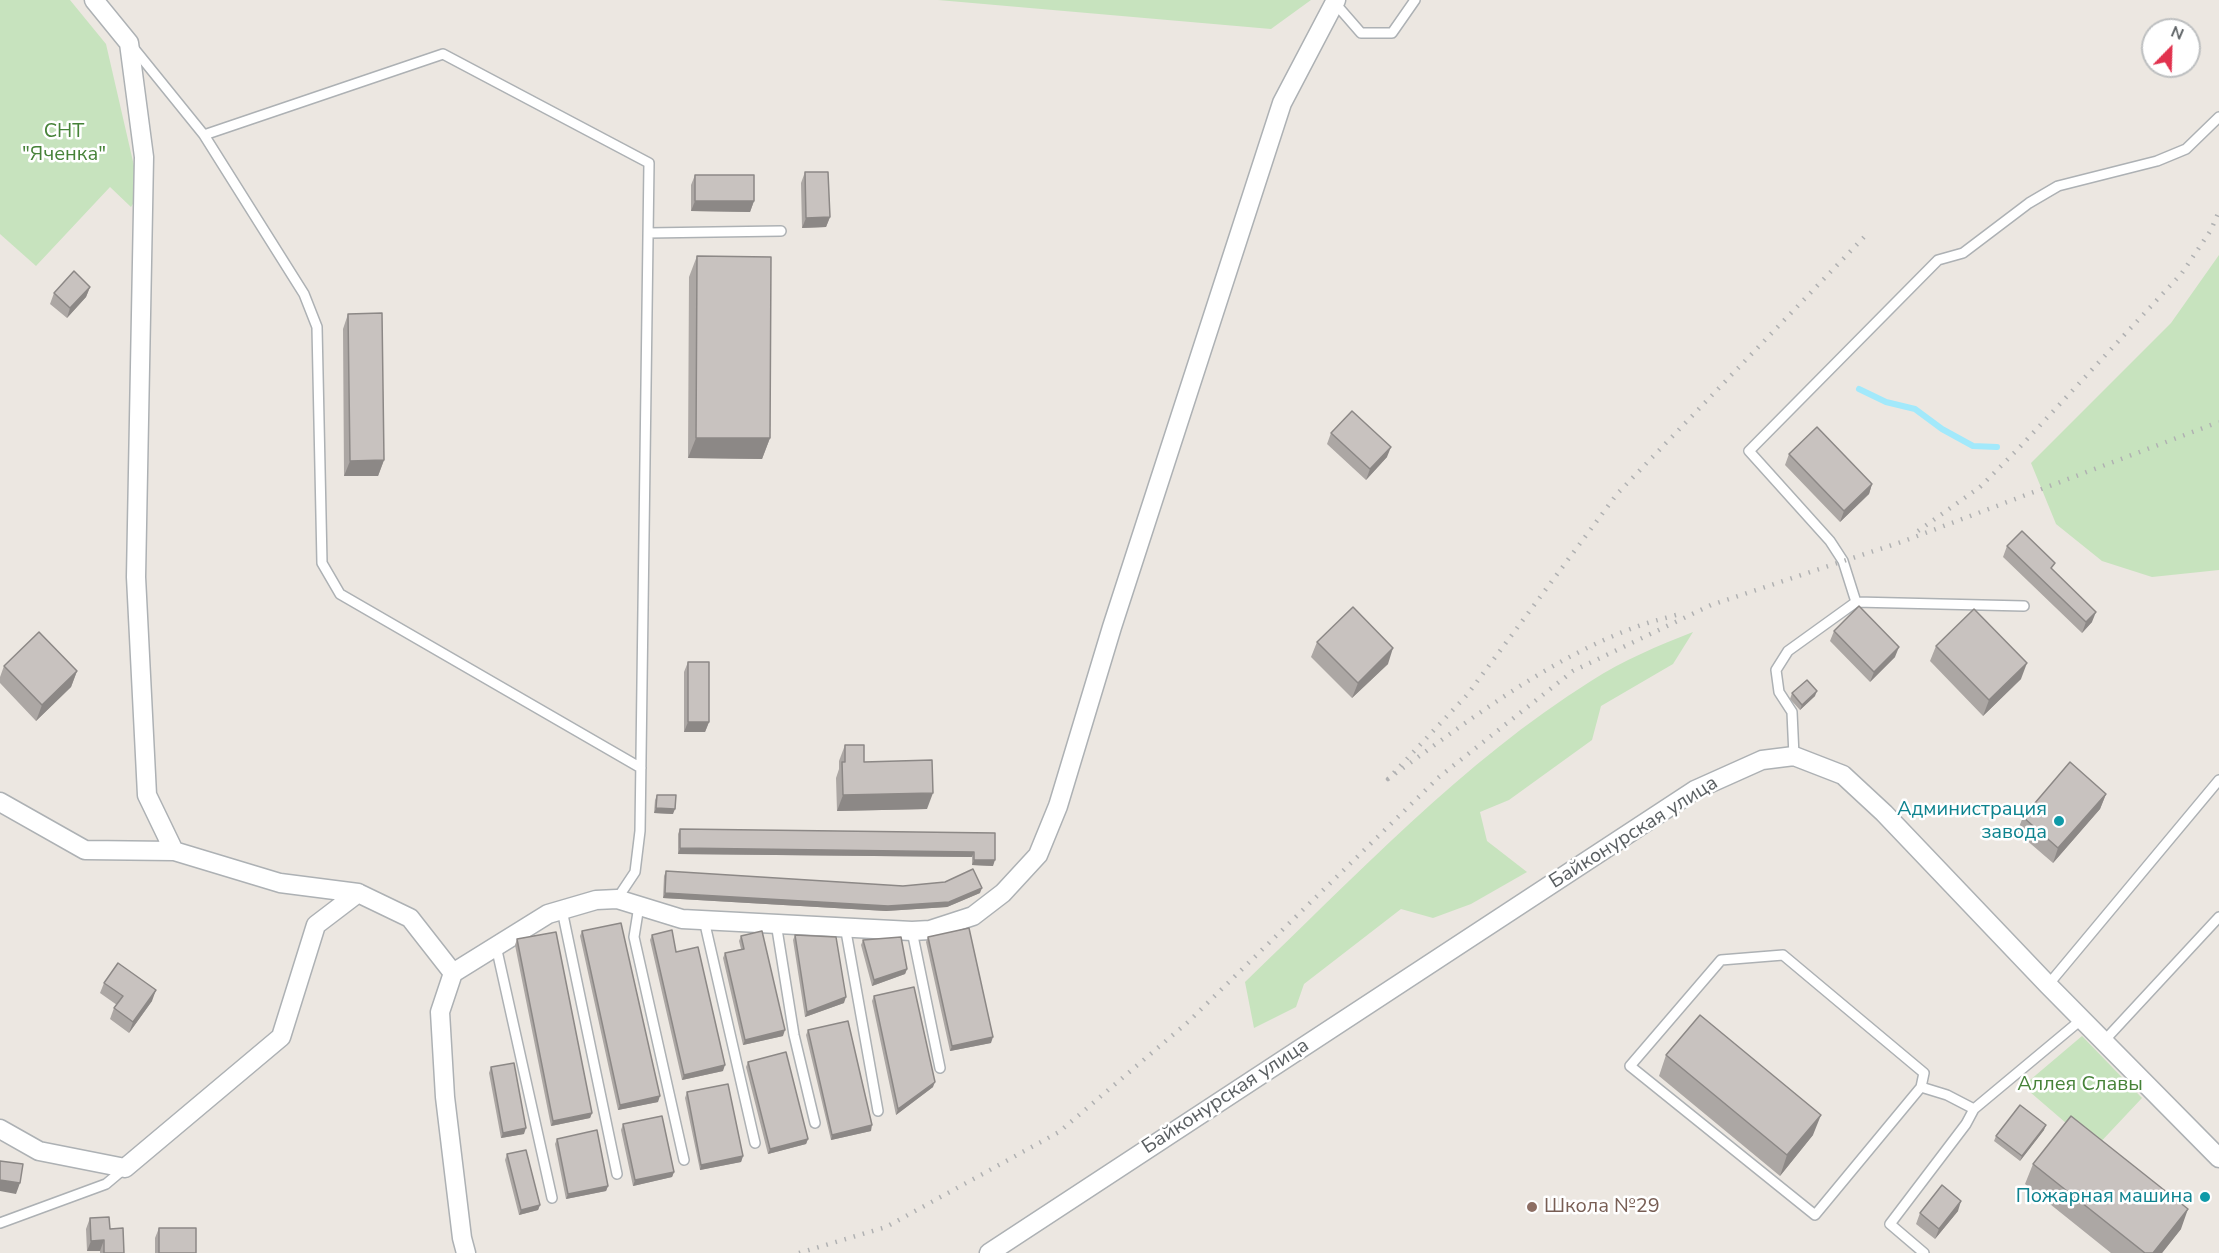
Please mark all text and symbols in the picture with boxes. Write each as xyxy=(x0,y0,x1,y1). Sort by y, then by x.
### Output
north arrow xyxy=(2141,18,2201,78)
text: N xyxy=(2167,21,2187,46)
park label: СНТ "Яченка" xyxy=(22,120,106,167)
street label: Байконурская улица xyxy=(1545,771,1723,895)
place label: Администрация завода xyxy=(1897,798,2047,845)
marker: Администрация завода xyxy=(2052,814,2066,828)
street label: Байконурская улица xyxy=(1138,1034,1314,1160)
park label: Аллея Славы xyxy=(2017,1073,2143,1097)
place label: Пожарная машина xyxy=(2016,1185,2193,1209)
marker: Пожарная машина xyxy=(2198,1190,2212,1204)
place label: Школа №29 xyxy=(1544,1195,1660,1219)
marker: Школа №29 xyxy=(1525,1200,1539,1214)

